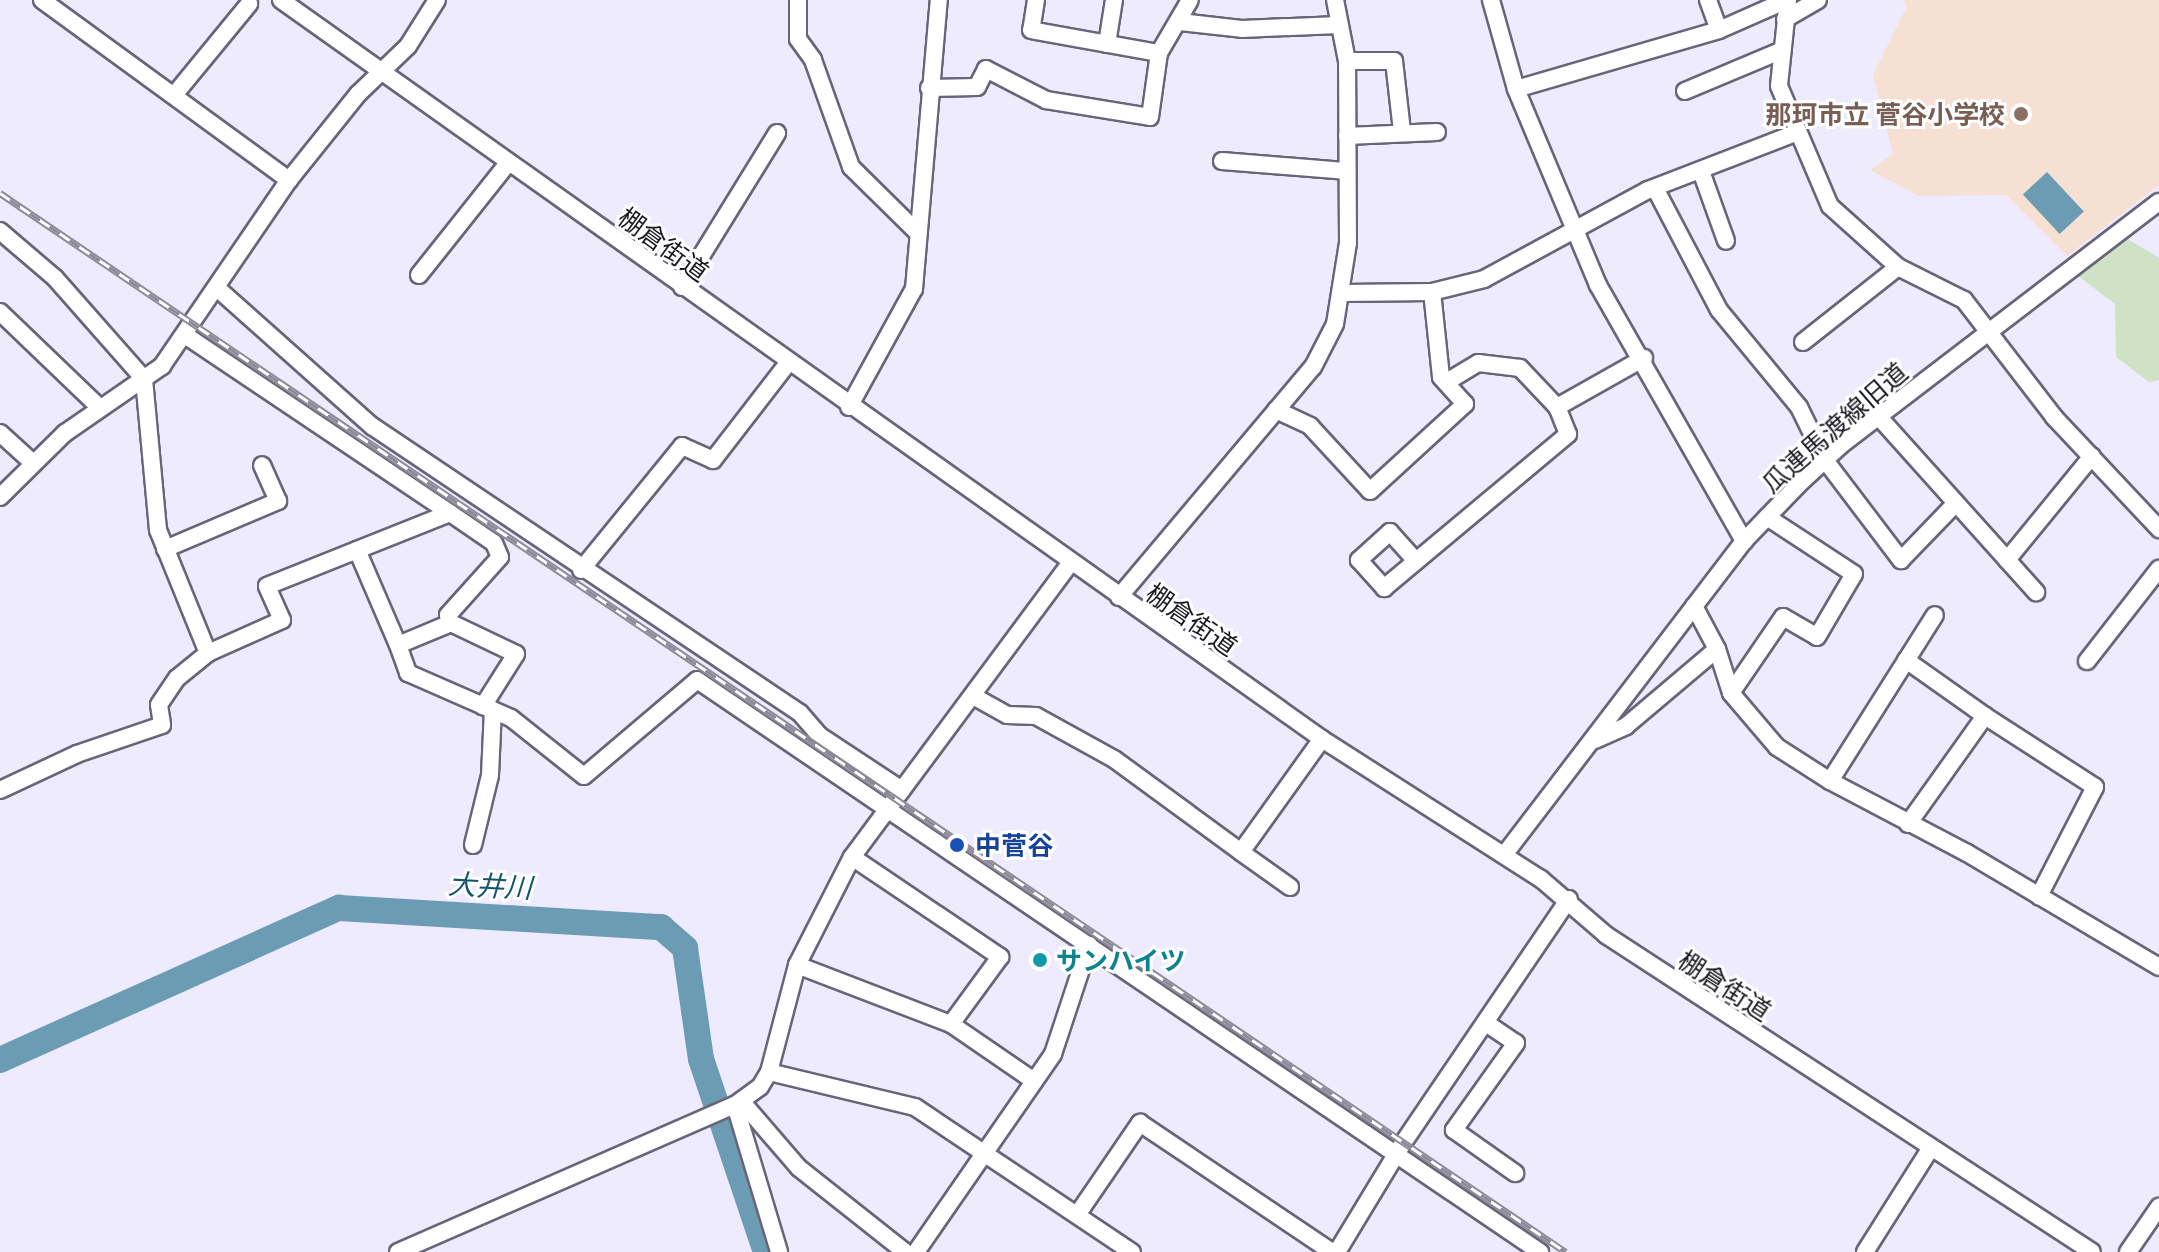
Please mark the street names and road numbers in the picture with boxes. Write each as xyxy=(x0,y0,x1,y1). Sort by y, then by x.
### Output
street label: 棚倉街道 xyxy=(613,201,715,287)
street label: 瓜連馬渡線旧道 xyxy=(1755,356,1913,498)
street label: 棚倉街道 xyxy=(1140,576,1244,662)
street label: 棚倉街道 xyxy=(1673,944,1777,1026)

